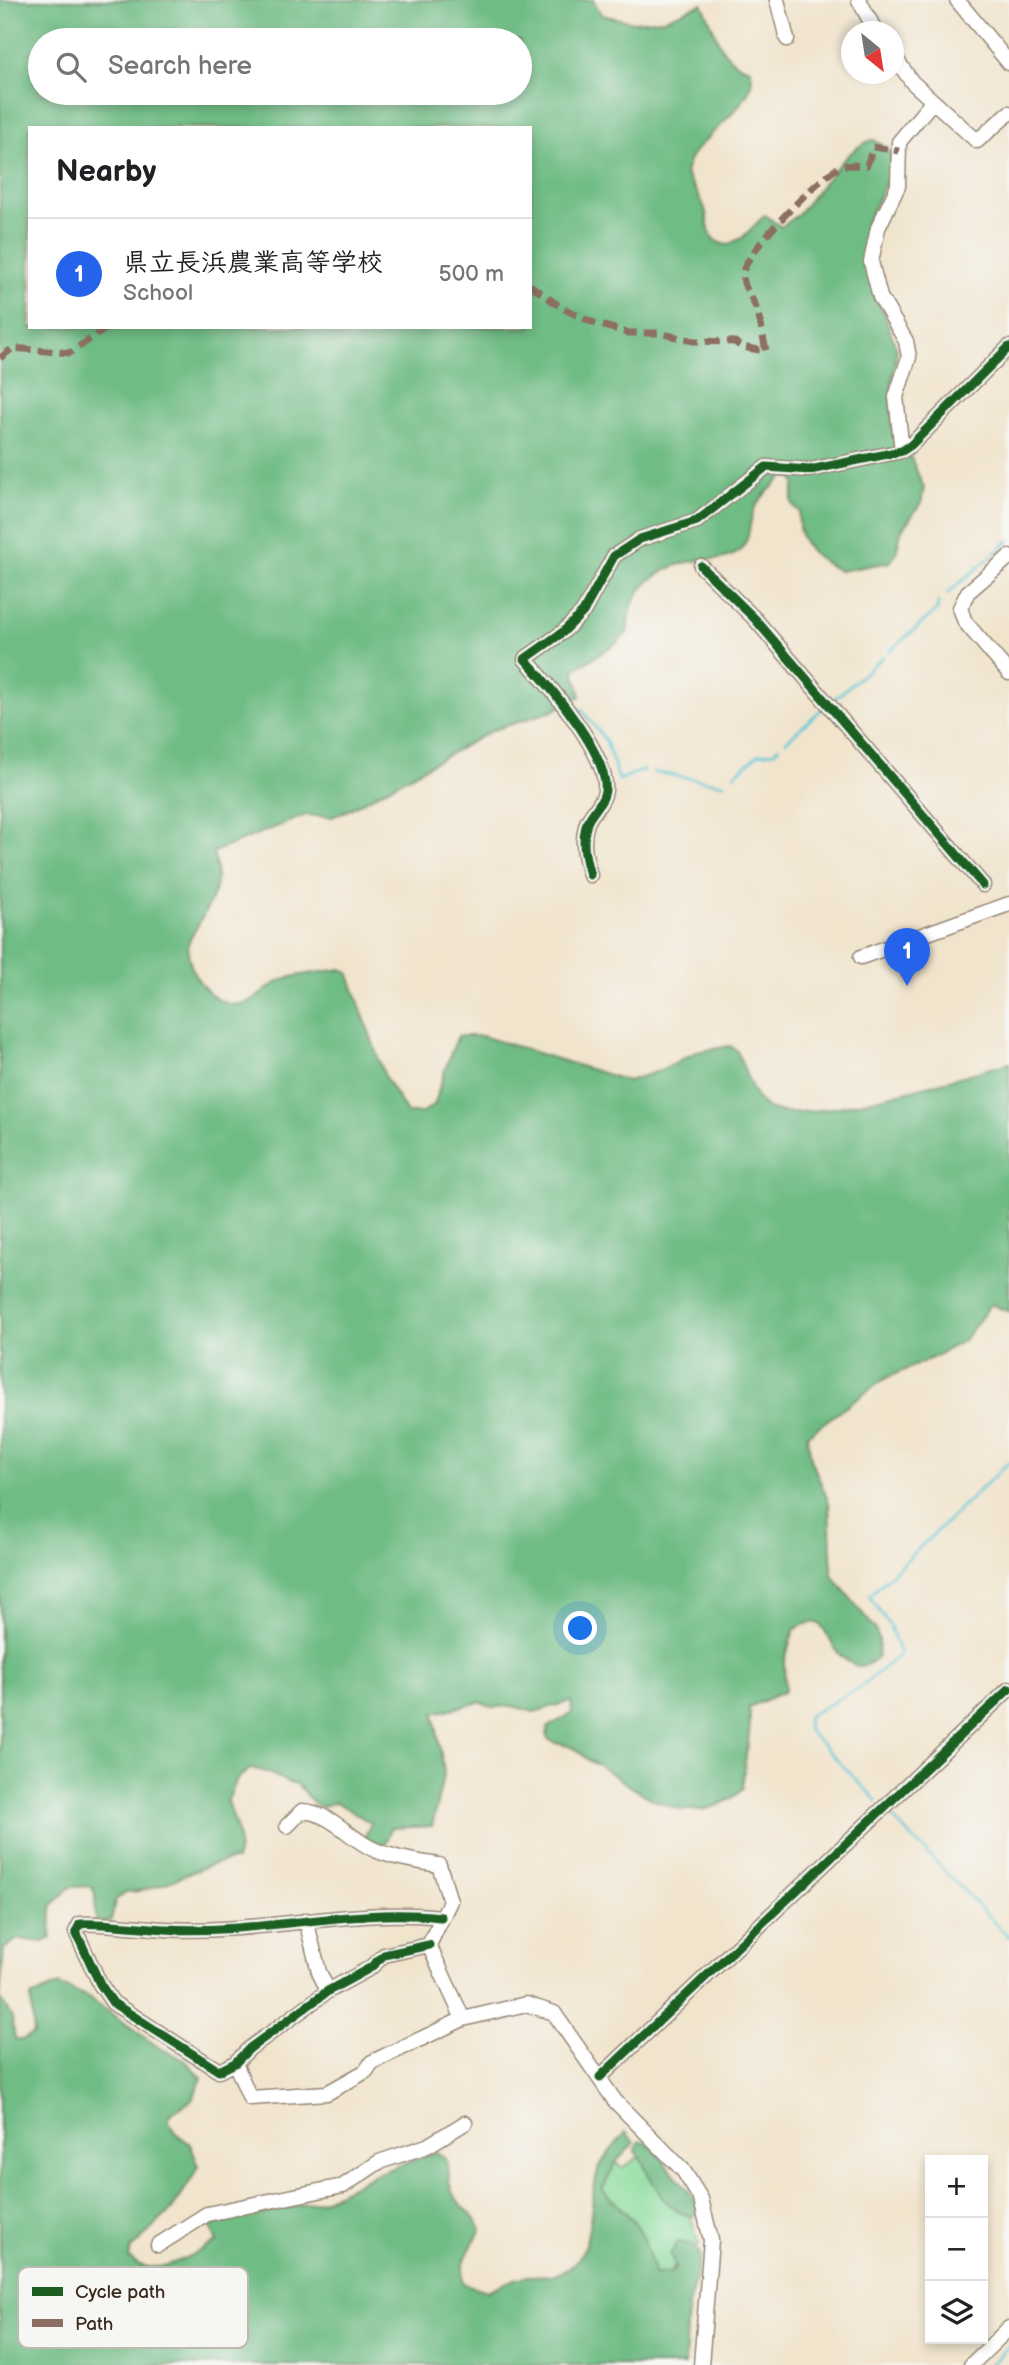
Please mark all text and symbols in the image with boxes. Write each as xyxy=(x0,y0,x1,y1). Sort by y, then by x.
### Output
north arrow xyxy=(841,21,904,84)
search box xyxy=(28,28,532,105)
icon: search xyxy=(52,48,90,86)
text: Search here xyxy=(108,51,252,82)
text: Nearby xyxy=(56,154,156,190)
text: 県立長浜農業高等学校 xyxy=(123,248,383,279)
text: 1 xyxy=(74,260,84,288)
text: 500 m xyxy=(439,260,504,288)
text: School xyxy=(123,279,193,307)
pin: 1 xyxy=(884,928,930,986)
your location xyxy=(563,1611,597,1645)
map controls xyxy=(925,2155,988,2344)
button: + xyxy=(925,2155,988,2218)
button: − xyxy=(925,2218,988,2281)
legend xyxy=(18,2267,248,2348)
text: Cycle path xyxy=(75,2281,165,2304)
button: layers xyxy=(925,2281,988,2344)
text: Path xyxy=(75,2313,113,2336)

